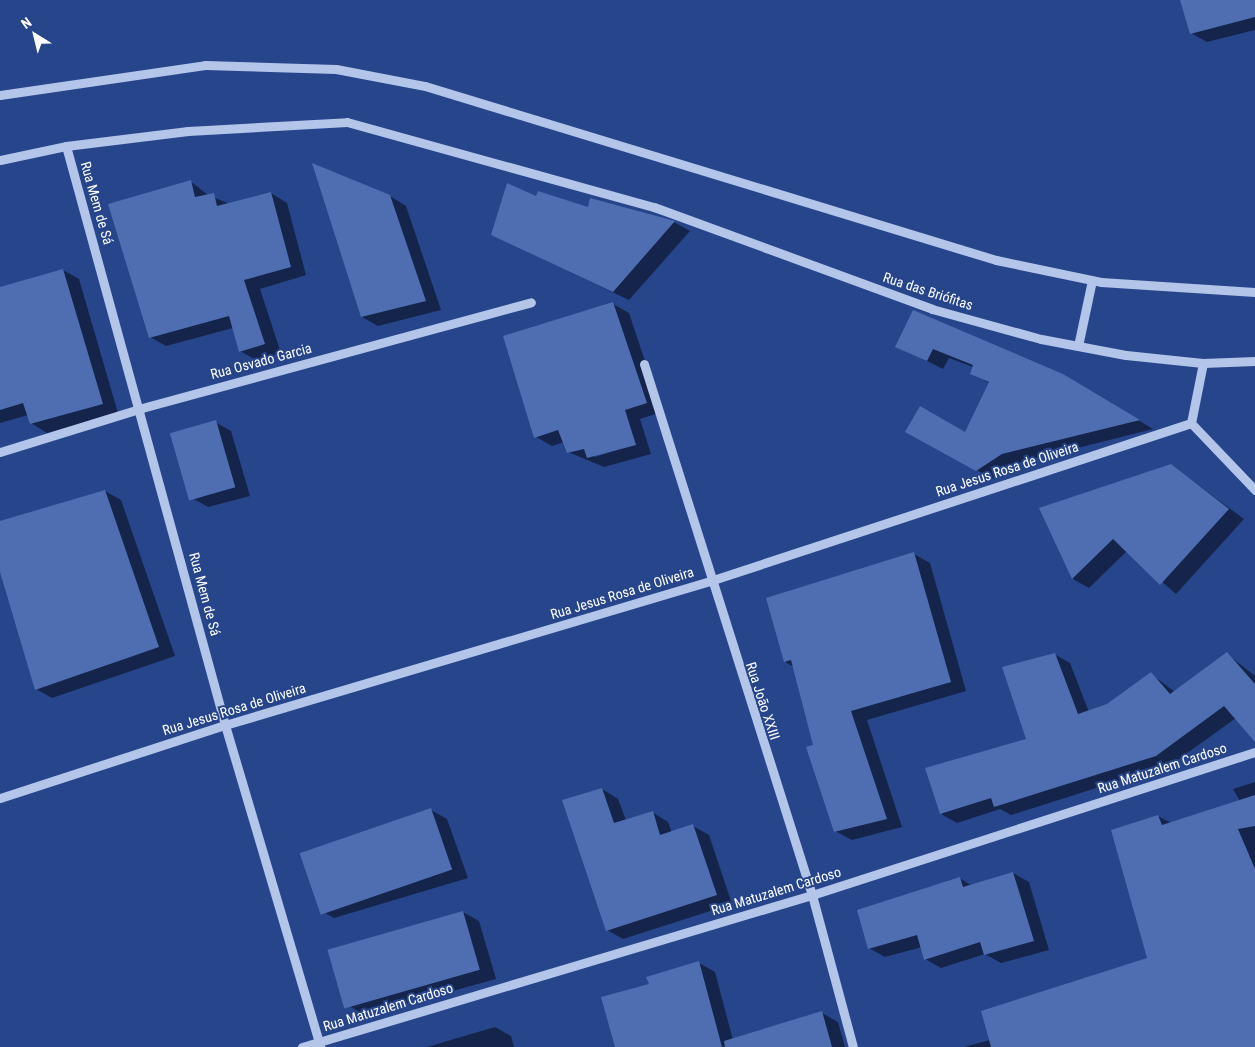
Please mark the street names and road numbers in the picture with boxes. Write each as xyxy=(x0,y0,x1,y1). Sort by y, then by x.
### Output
street label: Rua Mem de Sá xyxy=(77,159,117,247)
street label: Rua das Briófitas xyxy=(881,269,975,313)
street label: Rua Osvado Garcia xyxy=(209,339,313,383)
street label: Rua Jesus Rosa de Oliveira xyxy=(934,438,1080,500)
street label: Rua Mem de Sá xyxy=(186,550,224,638)
street label: Rua Jesus Rosa de Oliveira xyxy=(548,563,696,623)
street label: Rua João XXIII xyxy=(743,660,783,742)
street label: Rua Jesus Rosa de Oliveira xyxy=(160,679,308,739)
street label: Rua Matuzalem Cardoso xyxy=(1095,739,1229,797)
street label: Rua Matuzalem Cardoso xyxy=(709,863,843,919)
street label: Rua Matuzalem Cardoso xyxy=(321,979,455,1035)

